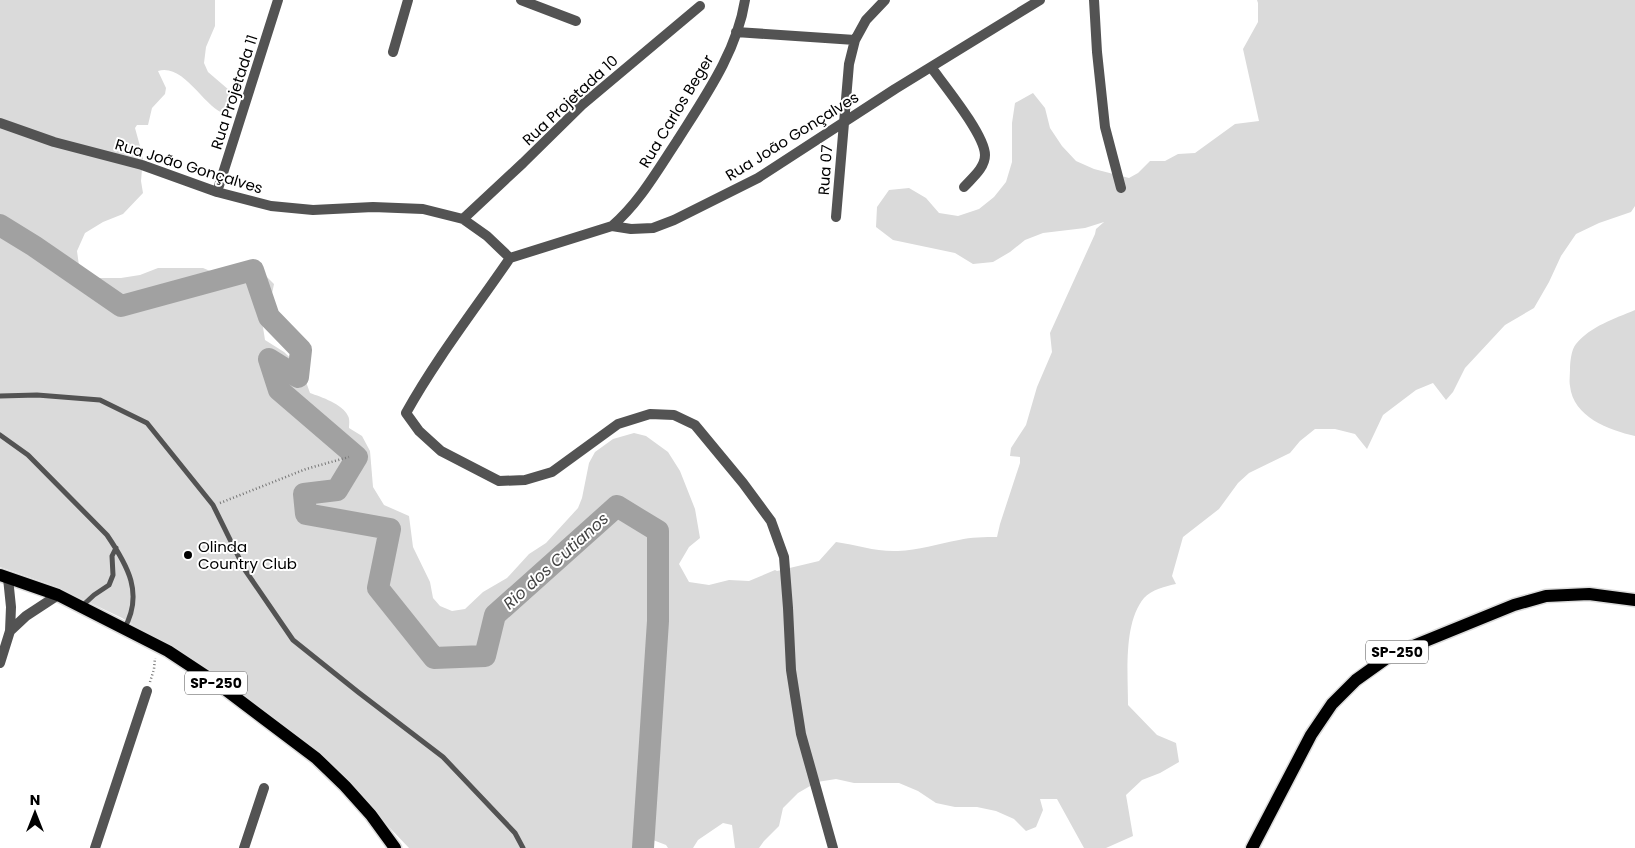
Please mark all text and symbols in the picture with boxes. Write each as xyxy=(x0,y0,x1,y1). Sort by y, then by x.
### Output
street label: Rua Projetada 11 xyxy=(206,32,262,152)
street label: Rua Projetada 10 xyxy=(518,50,622,150)
street label: Rua Carlos Beger xyxy=(634,50,718,172)
street label: Rua João Gonçalves xyxy=(721,86,863,186)
street label: Rua João Gonçalves xyxy=(113,134,266,199)
street label: Rua 07 xyxy=(813,144,837,196)
water label: Rio dos Cutianos xyxy=(498,507,614,615)
place label: Olinda Country Club xyxy=(198,536,297,574)
marker: Olinda Country Club xyxy=(182,549,194,561)
road number: SP-250 xyxy=(1366,640,1428,664)
road number: SP-250 xyxy=(185,671,247,694)
north arrow xyxy=(10,788,60,838)
text: N xyxy=(30,790,40,810)

